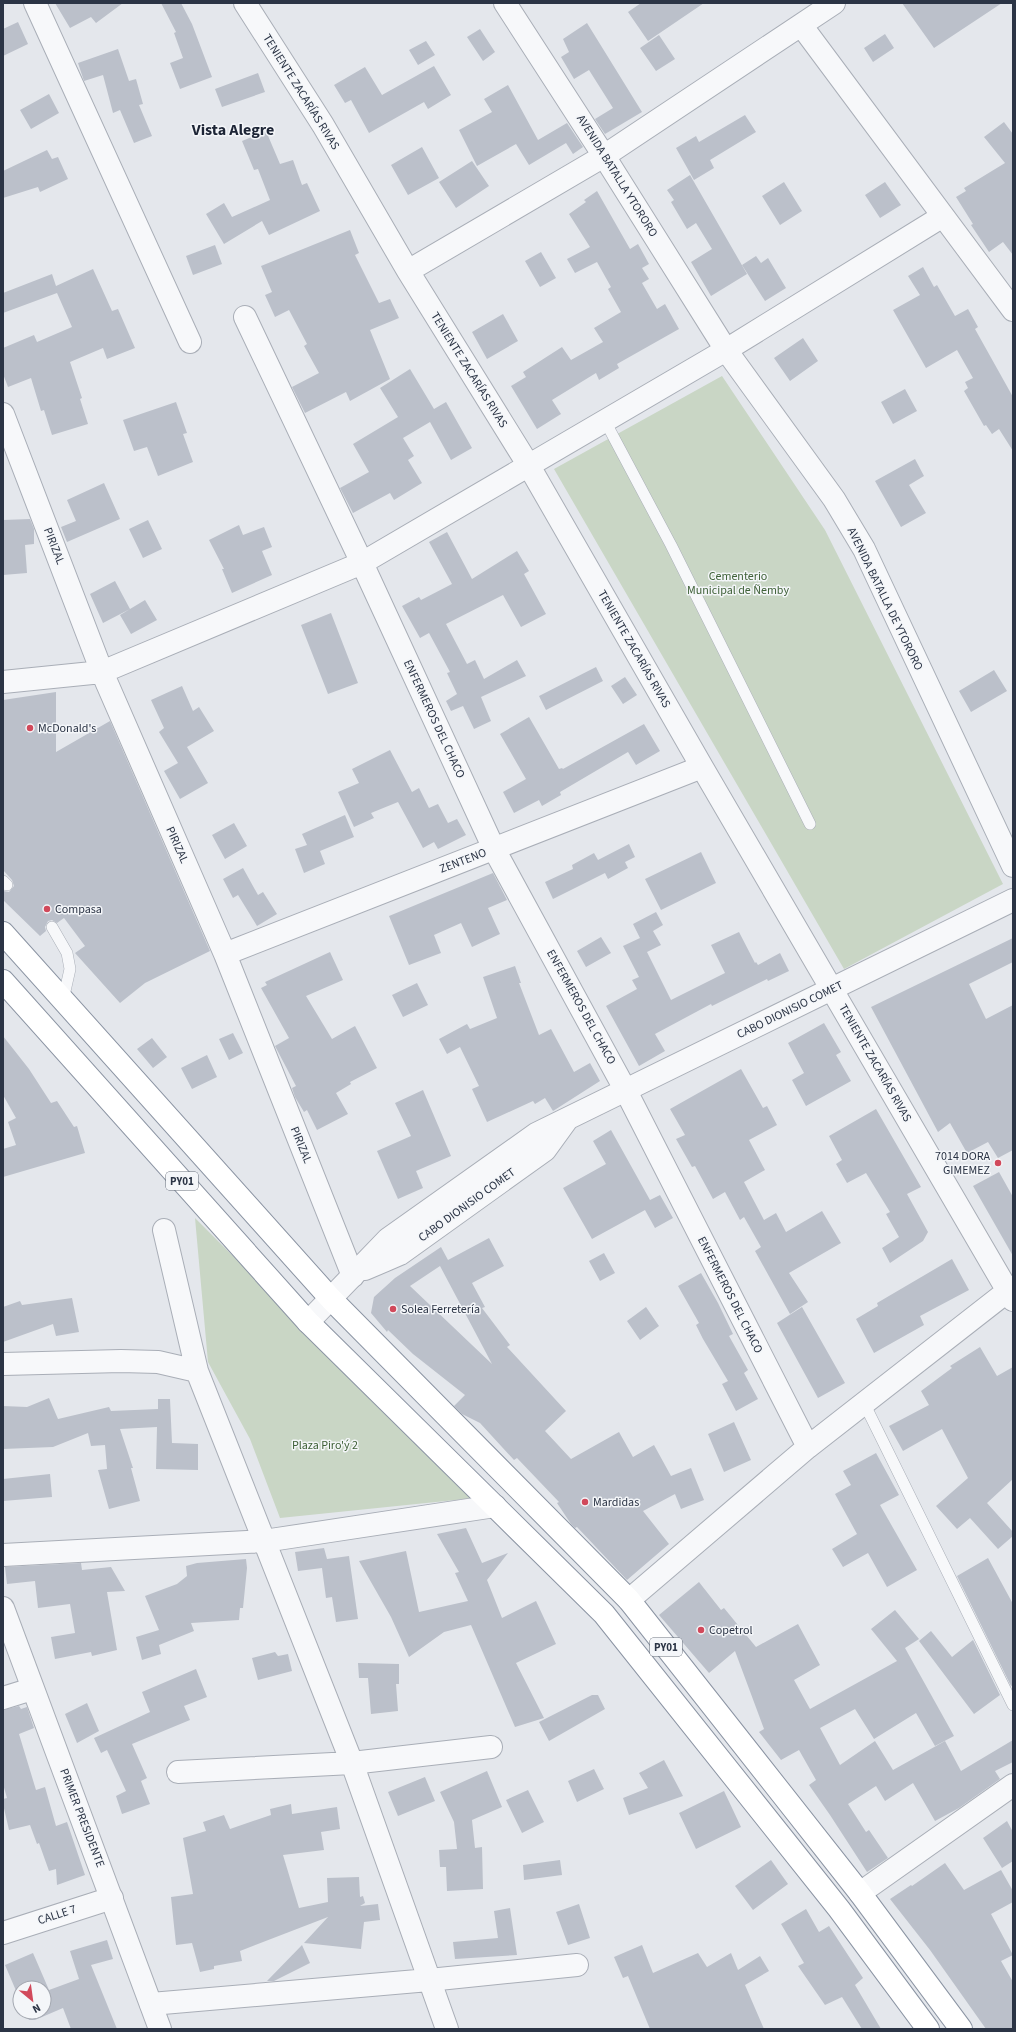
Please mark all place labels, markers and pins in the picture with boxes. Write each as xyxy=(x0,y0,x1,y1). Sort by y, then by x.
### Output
place label: McDonald's xyxy=(38,720,96,737)
marker: McDonald's xyxy=(25,723,35,733)
place label: Compasa xyxy=(55,901,102,918)
marker: Compasa xyxy=(42,904,52,914)
place label: 7014 DORA GIMEMEZ xyxy=(935,1148,990,1179)
marker: 7014 DORA GIMEMEZ xyxy=(993,1158,1003,1168)
place label: Solea Ferretería xyxy=(401,1301,480,1318)
marker: Solea Ferretería xyxy=(388,1304,398,1314)
place label: Mardidas xyxy=(593,1494,639,1511)
marker: Mardidas xyxy=(580,1497,590,1507)
place label: Copetrol xyxy=(709,1622,753,1639)
marker: Copetrol xyxy=(696,1625,706,1635)

